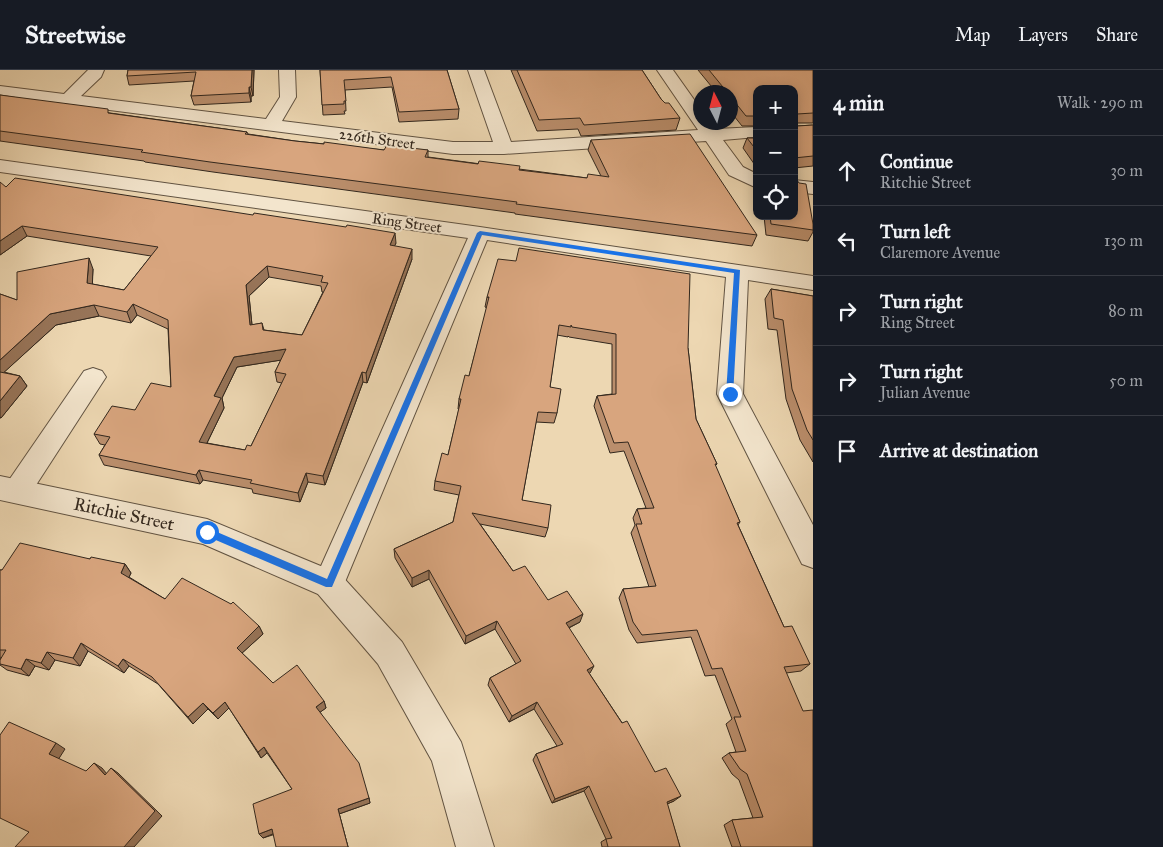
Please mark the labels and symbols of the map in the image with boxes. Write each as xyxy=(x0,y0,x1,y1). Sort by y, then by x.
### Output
north arrow xyxy=(693,85,738,130)
street label: 226th Street xyxy=(338,125,417,153)
street label: Ring Street xyxy=(371,209,444,237)
route end xyxy=(719,383,742,406)
street label: Ritchie Street xyxy=(72,493,177,536)
route start xyxy=(196,521,219,544)

